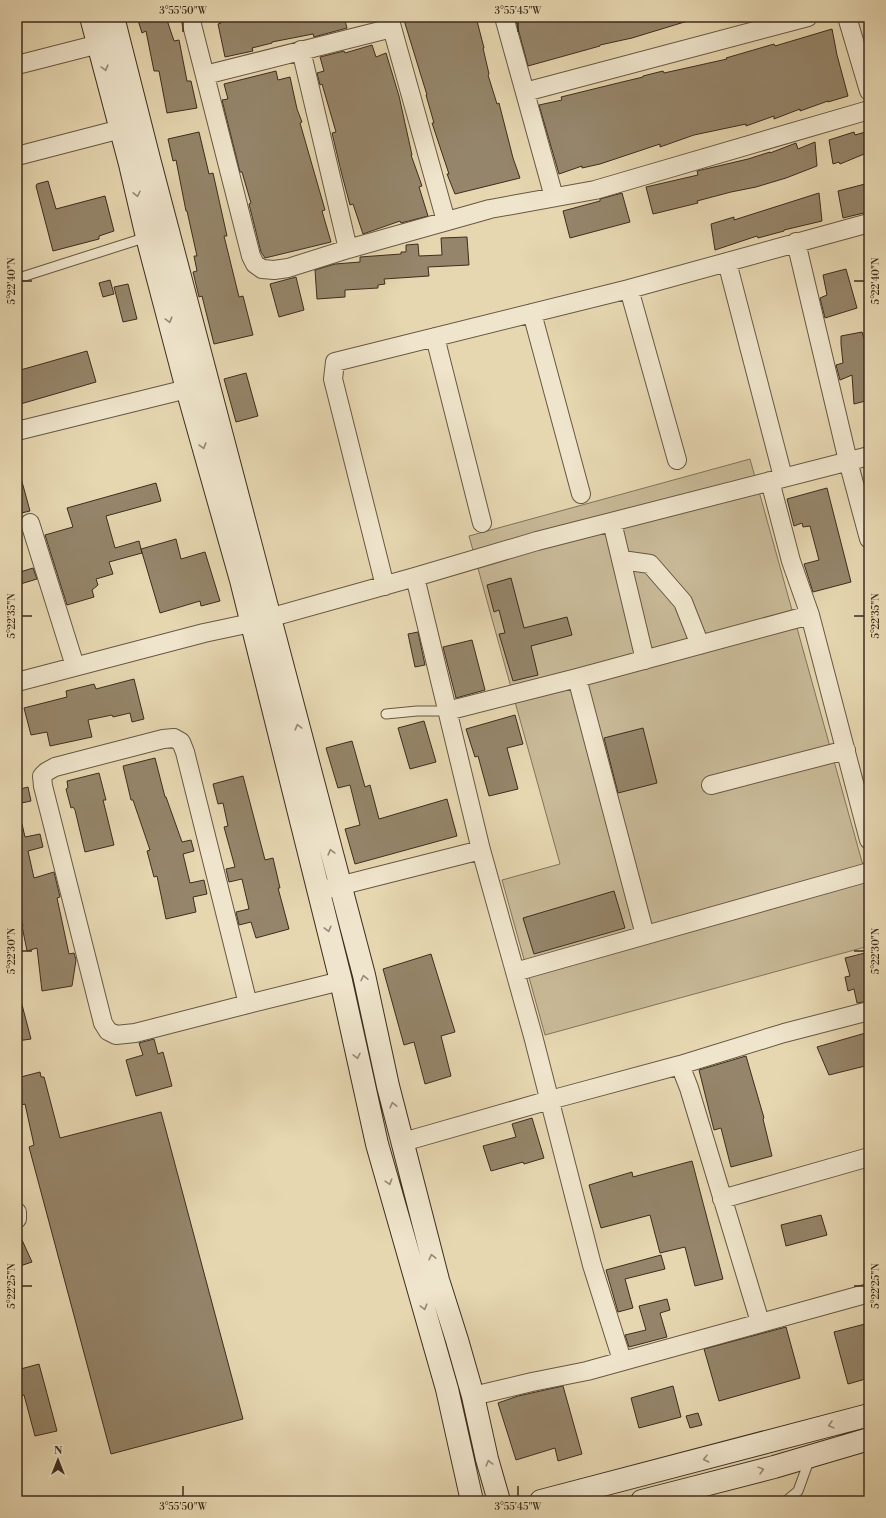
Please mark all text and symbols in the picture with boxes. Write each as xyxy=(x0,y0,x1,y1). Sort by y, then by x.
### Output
text: 3°55'50"W xyxy=(159,5,208,17)
text: 3°55'45"W xyxy=(495,5,542,17)
one-way arrow xyxy=(100,64,109,71)
one-way arrow xyxy=(132,191,140,197)
text: 5°22'40"N xyxy=(6,257,18,304)
text: 5°22'40"N xyxy=(870,257,882,304)
one-way arrow xyxy=(164,316,173,323)
one-way arrow xyxy=(198,442,207,449)
text: 5°22'35"N xyxy=(6,593,18,639)
text: 5°22'35"N xyxy=(870,593,882,639)
one-way arrow xyxy=(294,723,303,730)
one-way arrow xyxy=(327,849,335,856)
one-way arrow xyxy=(323,926,332,933)
text: 5°22'30"N xyxy=(6,927,18,974)
text: 5°22'30"N xyxy=(870,927,882,974)
one-way arrow xyxy=(361,975,369,981)
one-way arrow xyxy=(353,1053,361,1059)
one-way arrow xyxy=(389,1101,398,1108)
one-way arrow xyxy=(384,1178,393,1185)
one-way arrow xyxy=(428,1254,437,1261)
text: 5°22'25"N xyxy=(6,1263,18,1309)
text: 5°22'25"N xyxy=(870,1263,882,1309)
one-way arrow xyxy=(419,1304,428,1311)
one-way arrow xyxy=(828,1421,835,1429)
north arrow xyxy=(38,1440,78,1480)
text: N xyxy=(54,1444,63,1458)
one-way arrow xyxy=(702,1454,709,1462)
one-way arrow xyxy=(485,1460,494,1467)
one-way arrow xyxy=(758,1466,765,1475)
text: 3°55'50"W xyxy=(159,1501,208,1513)
text: 3°55'45"W xyxy=(495,1501,542,1513)

